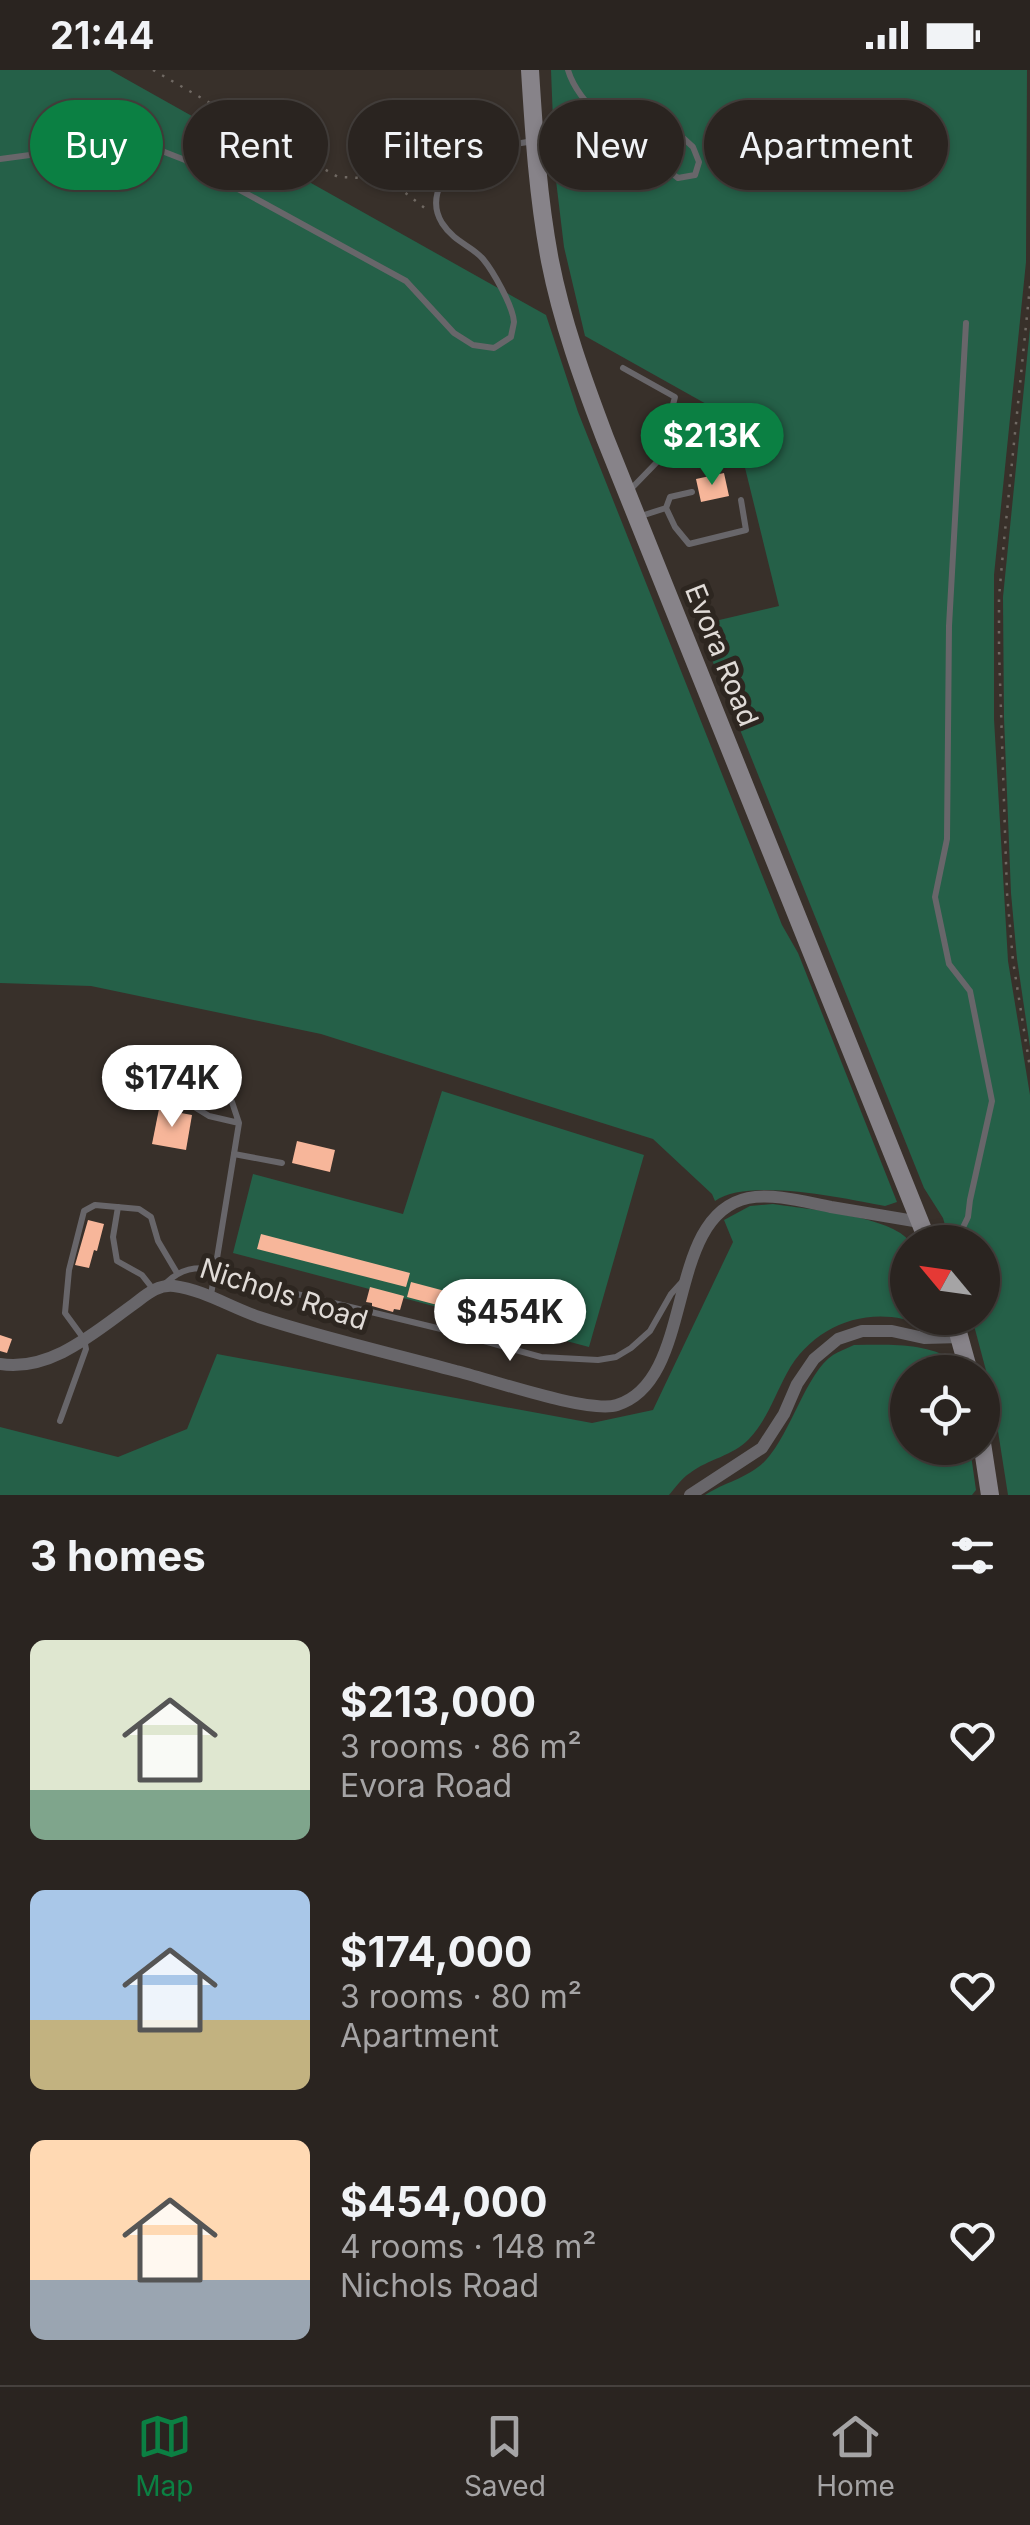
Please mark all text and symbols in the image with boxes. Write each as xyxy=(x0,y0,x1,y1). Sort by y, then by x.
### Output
text: 21:44 xyxy=(50,12,154,58)
chip: Buy xyxy=(30,100,163,190)
chip: Rent xyxy=(183,100,328,190)
chip: Filters xyxy=(348,100,519,190)
chip: New xyxy=(539,100,684,190)
chip: Apartment xyxy=(704,100,948,190)
pin: $213K xyxy=(642,403,782,488)
text: $213K xyxy=(663,416,761,455)
street label: Evora Road xyxy=(678,579,766,731)
pin: $174K xyxy=(102,1045,242,1130)
text: $174K xyxy=(124,1058,220,1097)
north arrow xyxy=(890,1225,1000,1335)
map controls xyxy=(890,1225,1000,1465)
street label: Nichols Road xyxy=(196,1251,372,1337)
pin: $454K xyxy=(440,1279,580,1364)
text: $454K xyxy=(456,1292,564,1331)
button: locate xyxy=(890,1355,1000,1465)
icon: filters xyxy=(945,1528,1000,1583)
text: 3 homes xyxy=(30,1530,206,1581)
text: $213,000 xyxy=(340,1676,536,1727)
icon: home xyxy=(110,1680,230,1800)
icon: heart xyxy=(945,1713,1000,1768)
text: 3 rooms · 86 m² xyxy=(340,1727,582,1766)
text: Evora Road xyxy=(340,1766,512,1805)
text: $174,000 xyxy=(340,1926,532,1977)
icon: home xyxy=(110,1930,230,2050)
icon: heart xyxy=(945,1963,1000,2018)
text: 3 rooms · 80 m² xyxy=(340,1977,582,2016)
text: Apartment xyxy=(340,2016,499,2055)
text: $454,000 xyxy=(340,2176,548,2227)
icon: home xyxy=(110,2180,230,2300)
icon: heart xyxy=(945,2213,1000,2268)
text: 4 rooms · 148 m² xyxy=(340,2227,596,2266)
text: Nichols Road xyxy=(340,2266,539,2305)
tab: Map xyxy=(135,2409,193,2503)
tab: Saved xyxy=(464,2409,546,2503)
tab: Home xyxy=(816,2409,895,2503)

